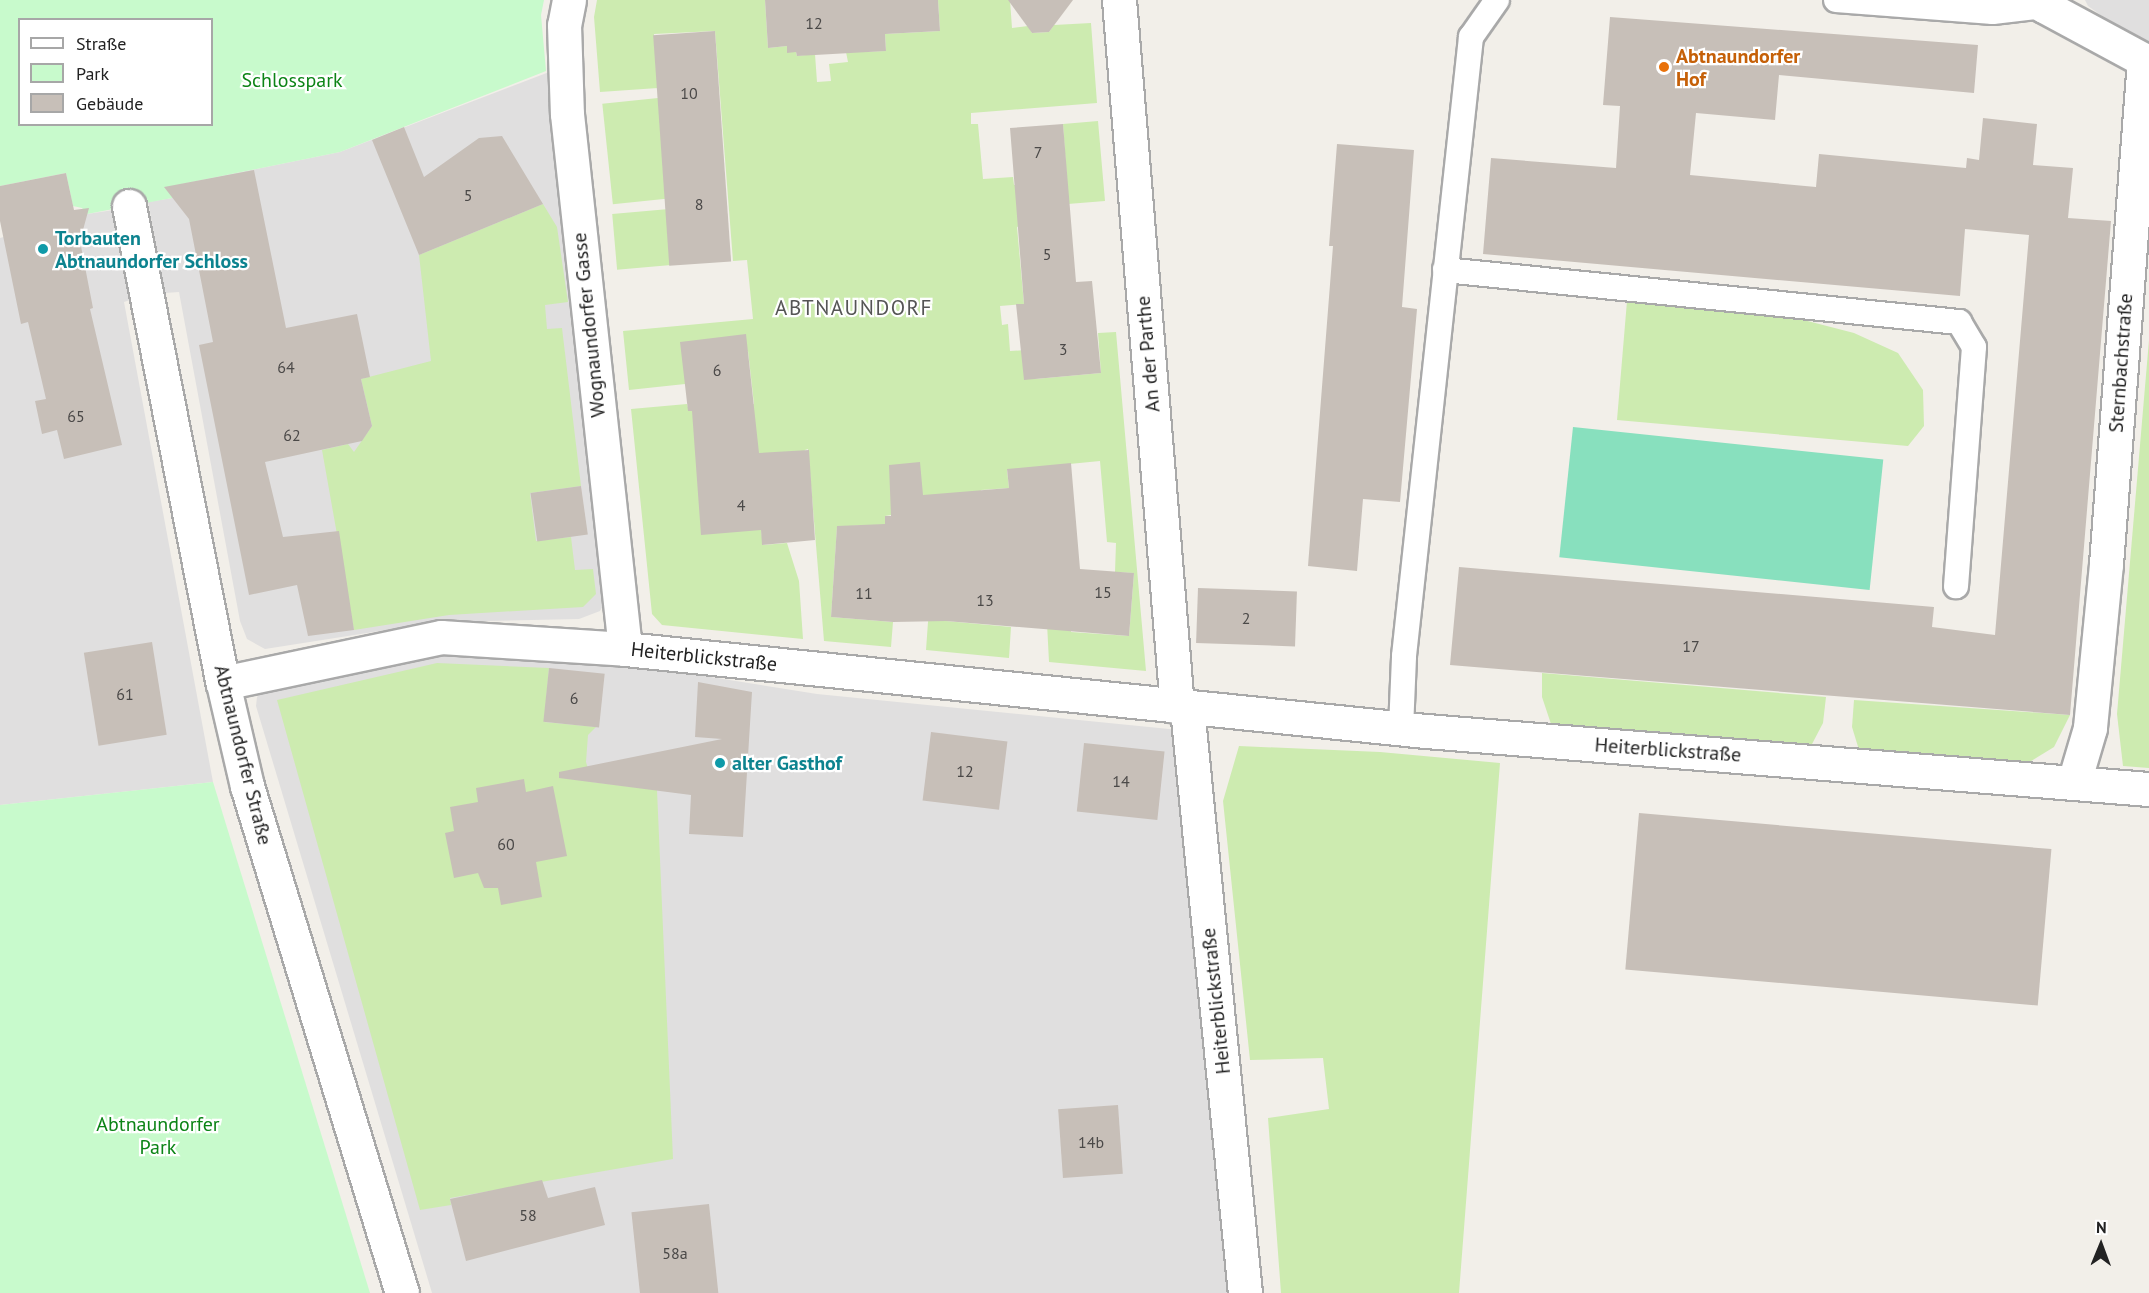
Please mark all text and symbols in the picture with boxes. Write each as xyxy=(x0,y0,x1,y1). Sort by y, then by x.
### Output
house number: 12 xyxy=(805,13,823,33)
legend xyxy=(18,18,213,126)
text: Straße xyxy=(76,32,127,55)
place label: Abtnaundorfer Hof xyxy=(1676,44,1800,91)
marker: Abtnaundorfer Hof xyxy=(1657,60,1671,74)
text: Park xyxy=(76,62,109,85)
park label: Schlosspark xyxy=(241,68,343,92)
house number: 10 xyxy=(680,83,698,103)
text: Gebäude xyxy=(76,92,143,115)
house number: 7 xyxy=(1034,142,1042,162)
house number: 5 xyxy=(464,185,472,205)
house number: 8 xyxy=(695,194,703,214)
place label: Torbauten Abtnaundorfer Schloss xyxy=(55,226,248,273)
street label: Wognaundorfer Gasse xyxy=(567,231,611,419)
marker: Torbauten Abtnaundorfer Schloss xyxy=(36,242,50,256)
house number: 5 xyxy=(1043,244,1051,264)
street label: Sternbachstraße xyxy=(2104,292,2138,434)
district label: ABTNAUNDORF xyxy=(775,295,933,321)
street label: An der Parthe xyxy=(1131,295,1165,413)
house number: 3 xyxy=(1059,339,1067,359)
house number: 64 xyxy=(277,357,295,377)
house number: 6 xyxy=(713,360,721,380)
house number: 65 xyxy=(67,406,85,426)
house number: 62 xyxy=(283,425,301,445)
house number: 4 xyxy=(737,495,745,515)
house number: 15 xyxy=(1094,582,1112,602)
house number: 11 xyxy=(855,583,873,603)
house number: 13 xyxy=(976,590,994,610)
house number: 2 xyxy=(1242,608,1250,628)
house number: 17 xyxy=(1682,636,1700,656)
street label: Heiterblickstraße xyxy=(630,637,778,677)
street label: Abtnaundorfer Straße xyxy=(209,662,277,848)
house number: 61 xyxy=(116,684,134,704)
house number: 6 xyxy=(570,688,578,708)
street label: Heiterblickstraße xyxy=(1594,733,1742,767)
place label: alter Gasthof xyxy=(732,751,842,775)
marker: alter Gasthof xyxy=(713,756,727,770)
house number: 12 xyxy=(956,761,974,781)
house number: 14 xyxy=(1112,771,1130,791)
house number: 60 xyxy=(497,834,515,854)
street label: Heiterblickstraße xyxy=(1196,927,1236,1075)
park label: Abtnaundorfer Park xyxy=(96,1113,220,1160)
house number: 14b xyxy=(1078,1132,1104,1152)
house number: 58 xyxy=(519,1205,537,1225)
north arrow xyxy=(2071,1215,2131,1275)
text: N xyxy=(2096,1217,2107,1237)
house number: 58a xyxy=(662,1243,688,1263)

